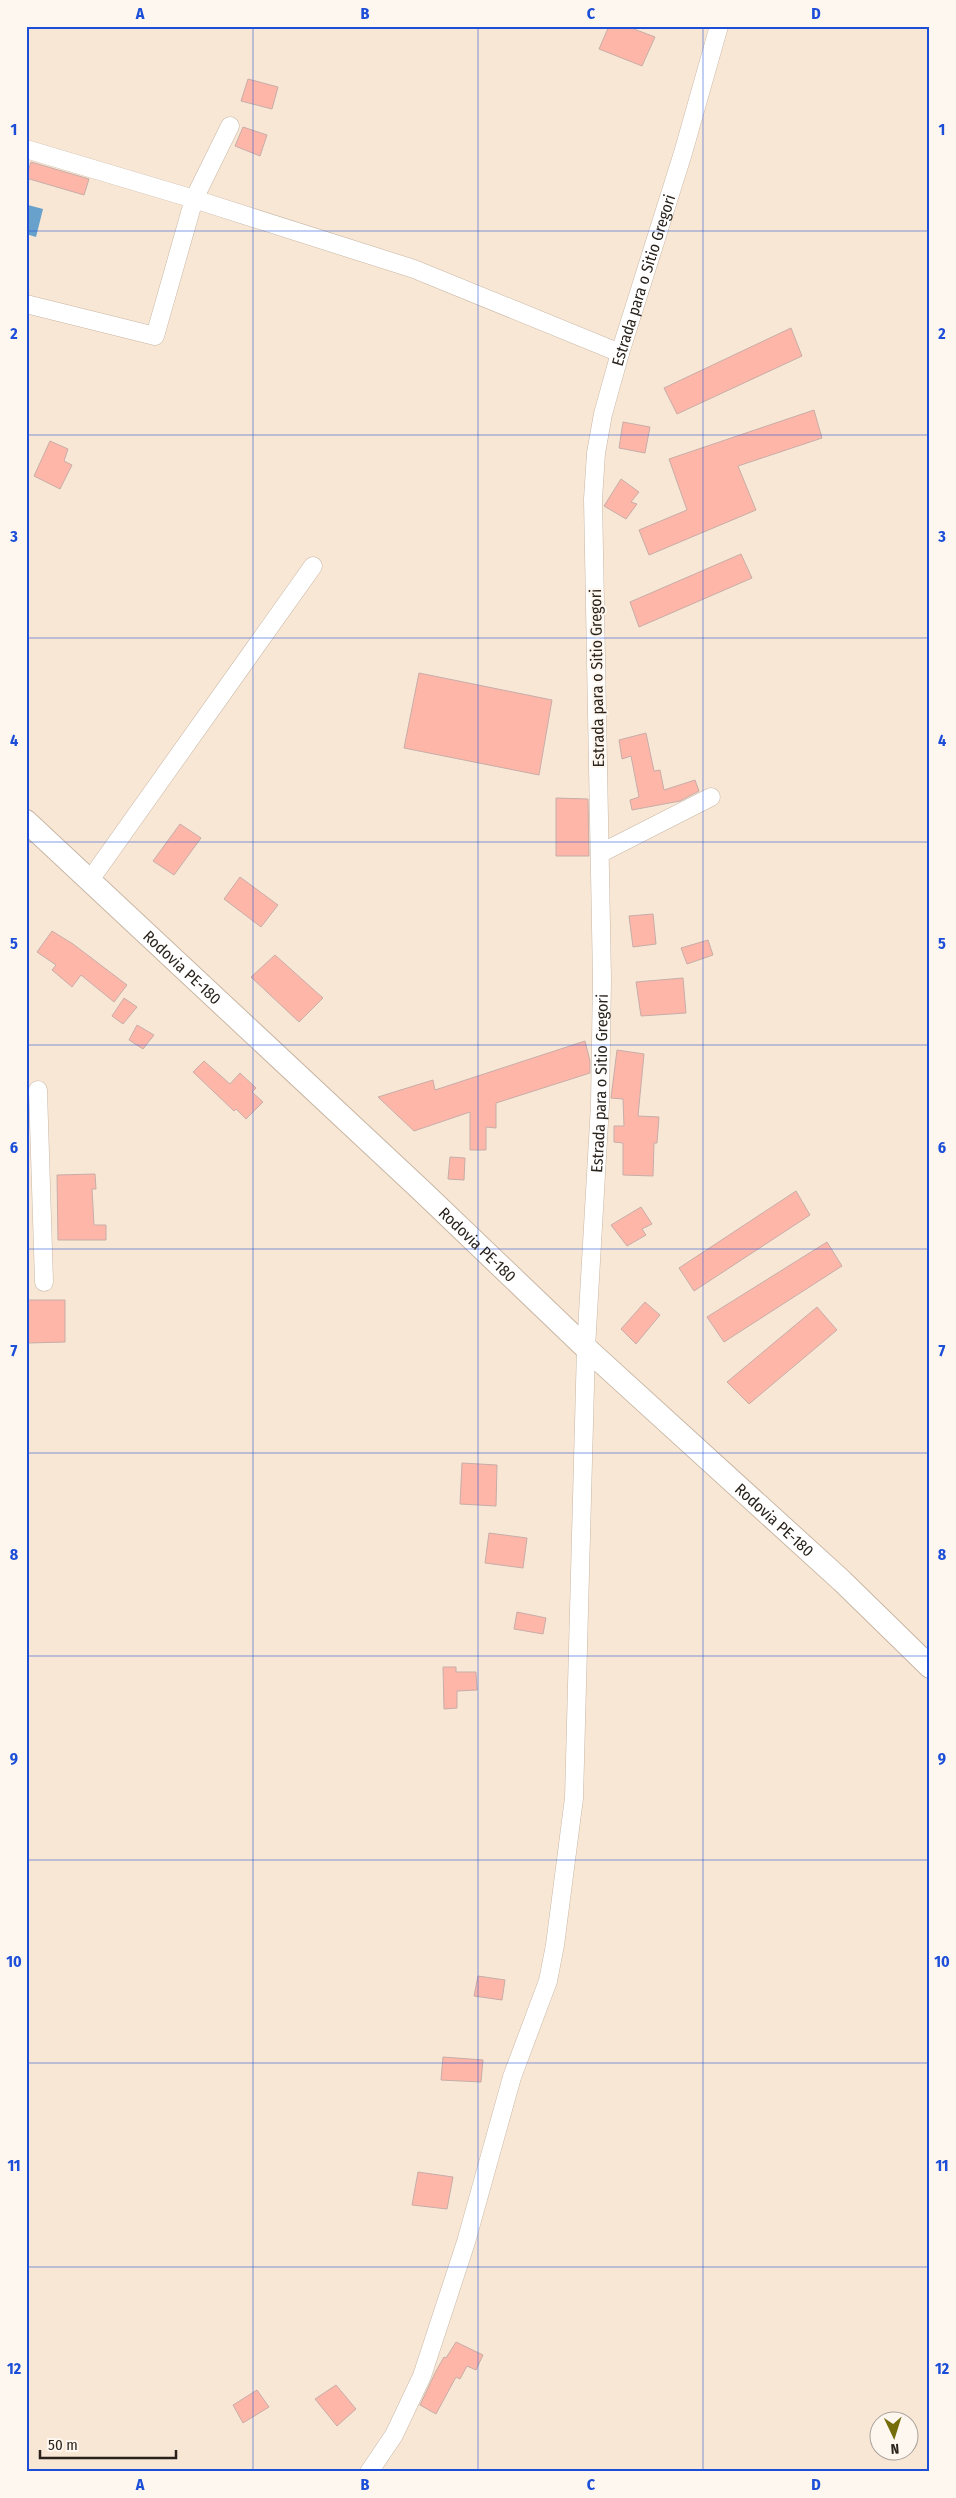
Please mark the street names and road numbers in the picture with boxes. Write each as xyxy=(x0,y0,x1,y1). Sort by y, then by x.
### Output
street label: Estrada para o Sitio Gregori xyxy=(607,192,679,368)
street label: Estrada para o Sitio Gregori xyxy=(586,589,608,767)
street label: Rodovia PE-180 xyxy=(139,926,225,1008)
street label: Estrada para o Sitio Gregori xyxy=(587,994,611,1173)
street label: Rodovia PE-180 xyxy=(435,1203,520,1286)
street label: Rodovia PE-180 xyxy=(731,1479,818,1560)

